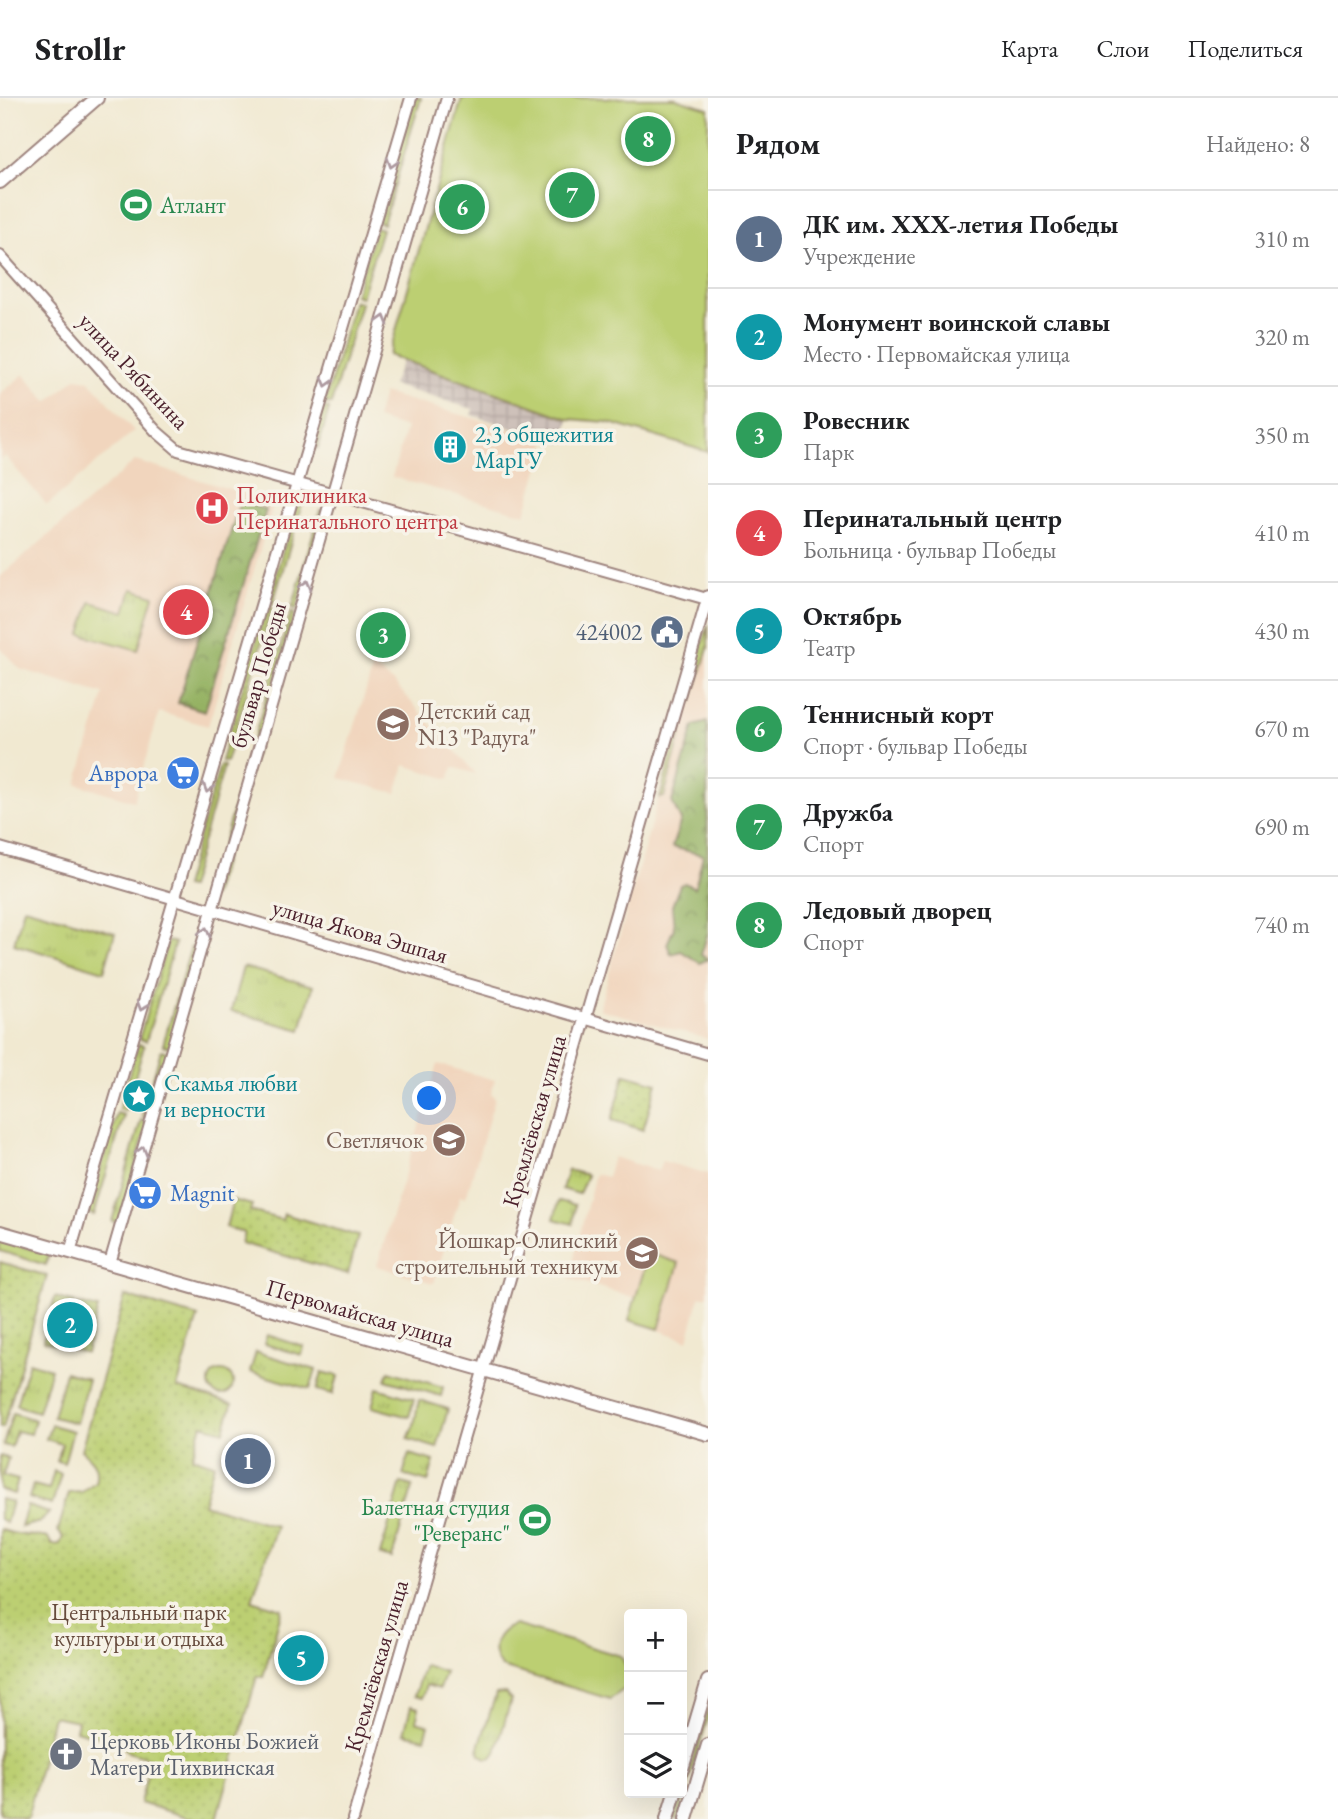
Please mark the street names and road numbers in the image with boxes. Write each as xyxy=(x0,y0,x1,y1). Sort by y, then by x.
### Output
street label: улица Рябинина xyxy=(72,306,196,436)
street label: бульвар Победы xyxy=(223,599,293,751)
street label: улица Якова Эшпая xyxy=(269,892,451,970)
street label: Кремлёвская улица xyxy=(495,1031,573,1211)
street label: Первомайская улица xyxy=(263,1272,458,1354)
street label: Кремлёвская улица xyxy=(337,1576,415,1756)

